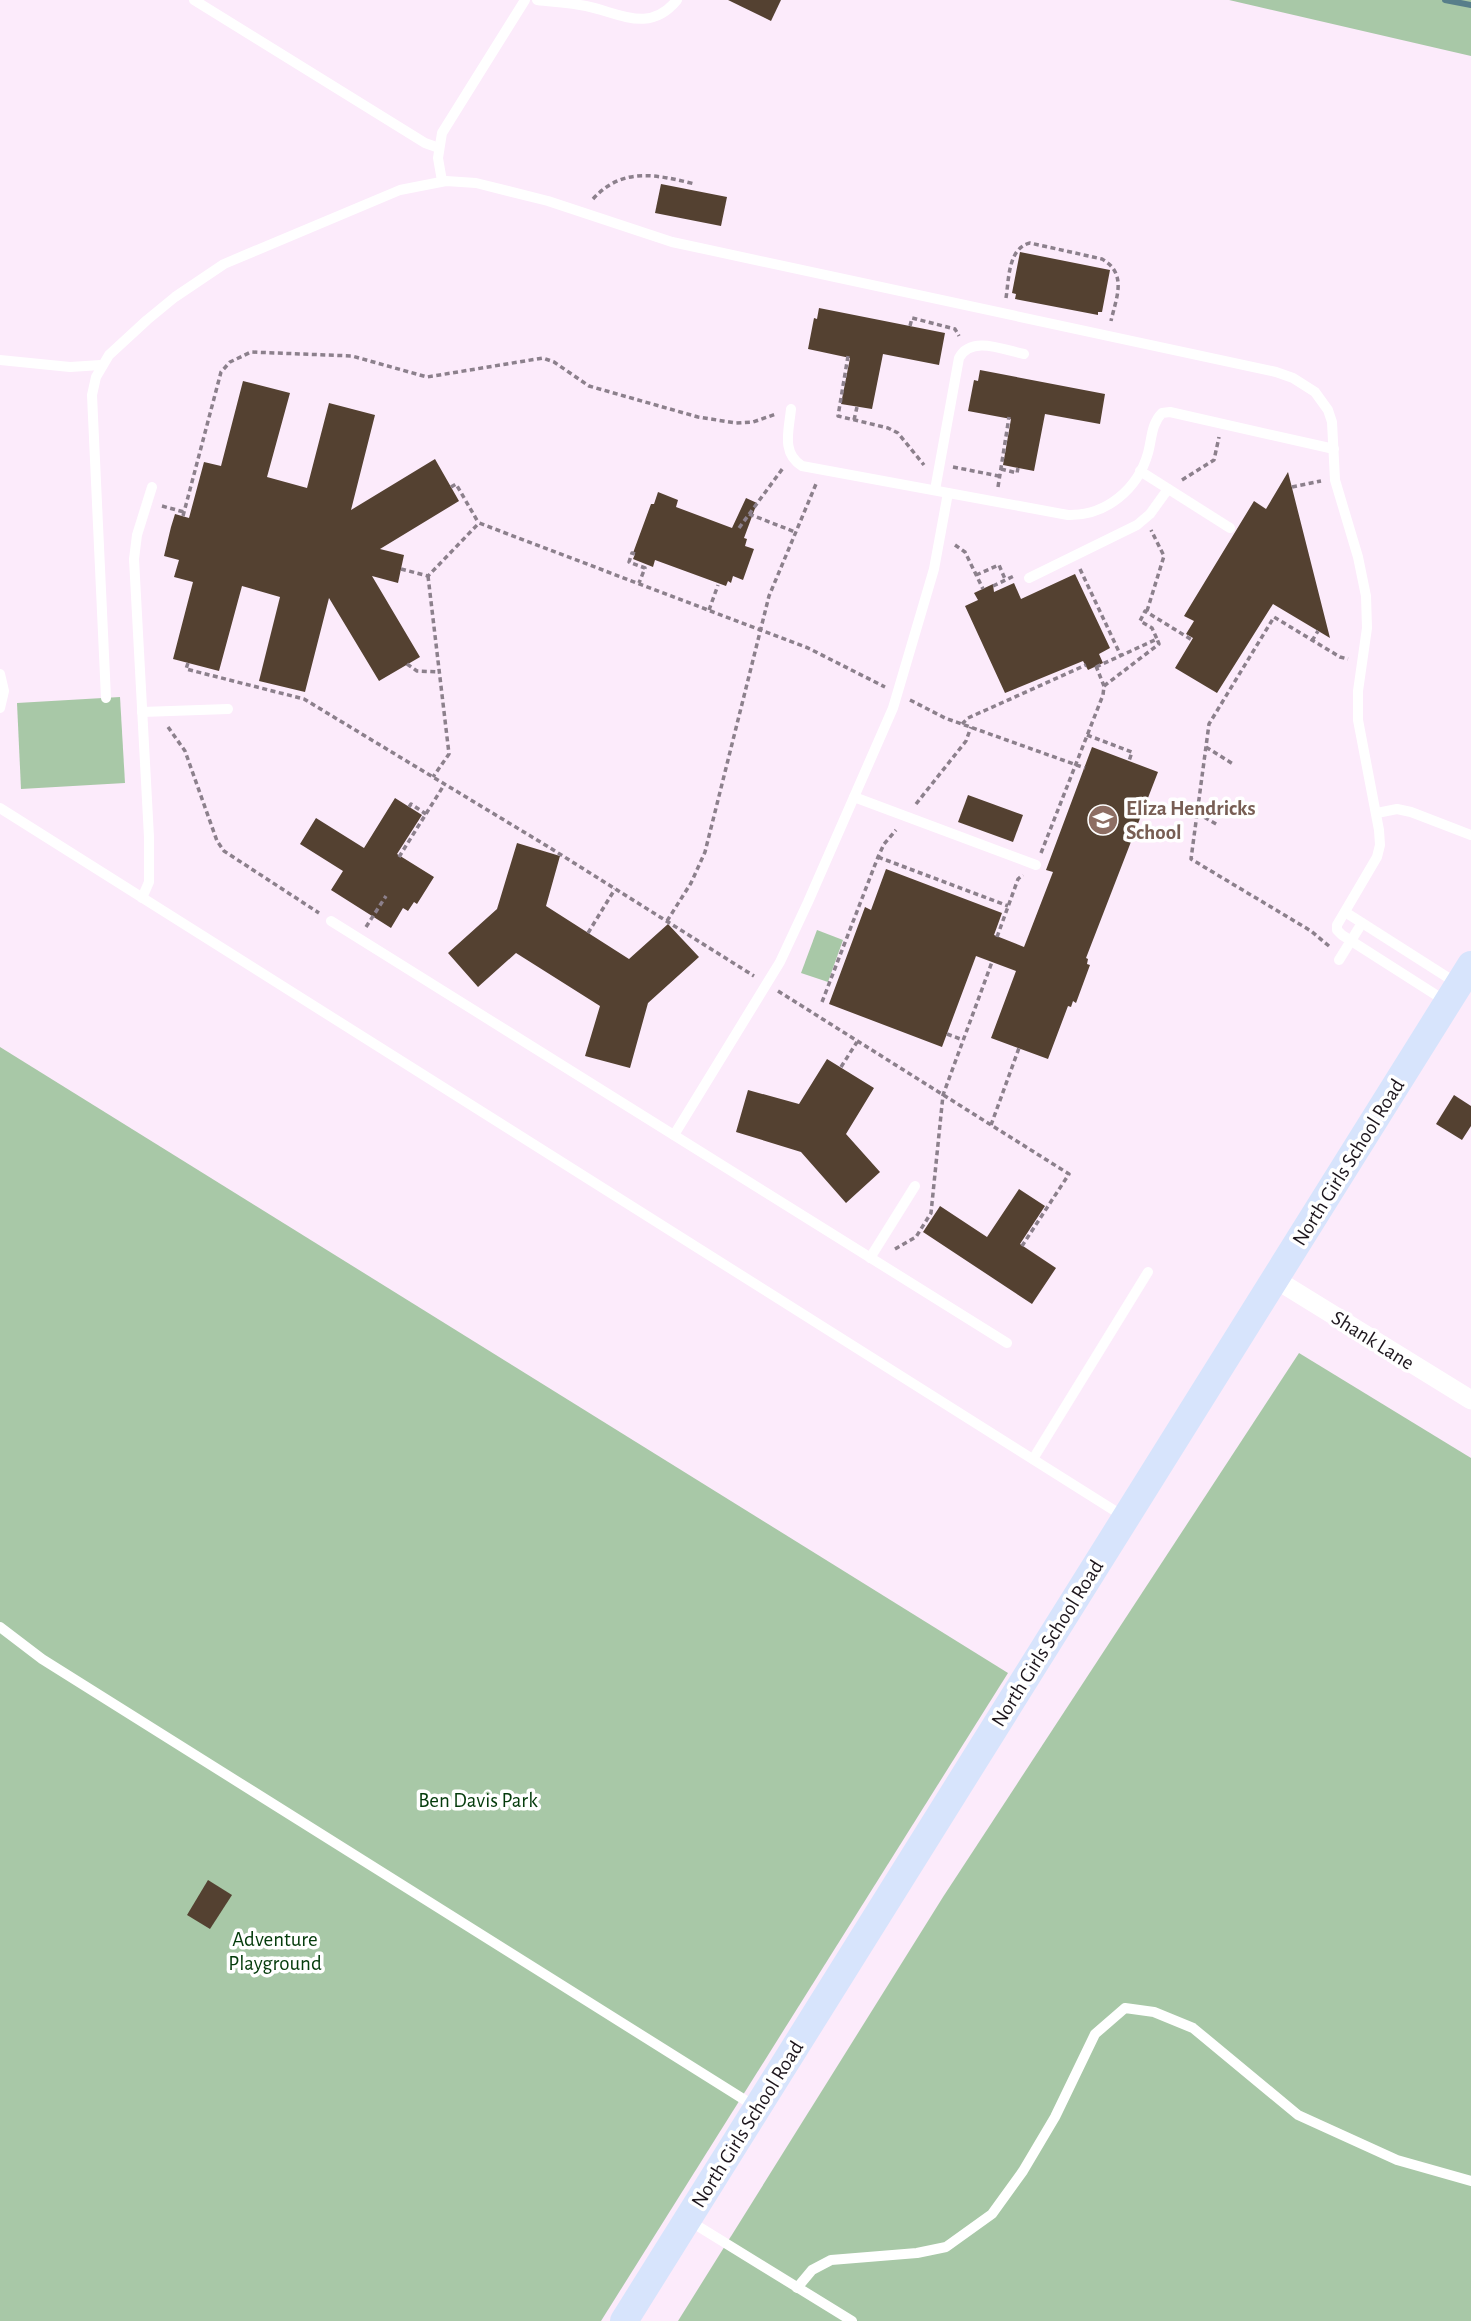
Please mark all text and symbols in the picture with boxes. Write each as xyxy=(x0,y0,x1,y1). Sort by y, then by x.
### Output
place label: Eliza Hendricks School xyxy=(1126,798,1256,843)
school or university icon: Eliza Hendricks School xyxy=(1086,803,1120,837)
street label: North Girls School Road xyxy=(1289,1075,1408,1249)
street label: Shank Lane xyxy=(1328,1307,1418,1374)
street label: North Girls School Road xyxy=(988,1556,1107,1730)
park label: Ben Davis Park xyxy=(418,1790,538,1811)
park label: Adventure Playground xyxy=(228,1929,322,1974)
street label: North Girls School Road xyxy=(688,2037,807,2211)

